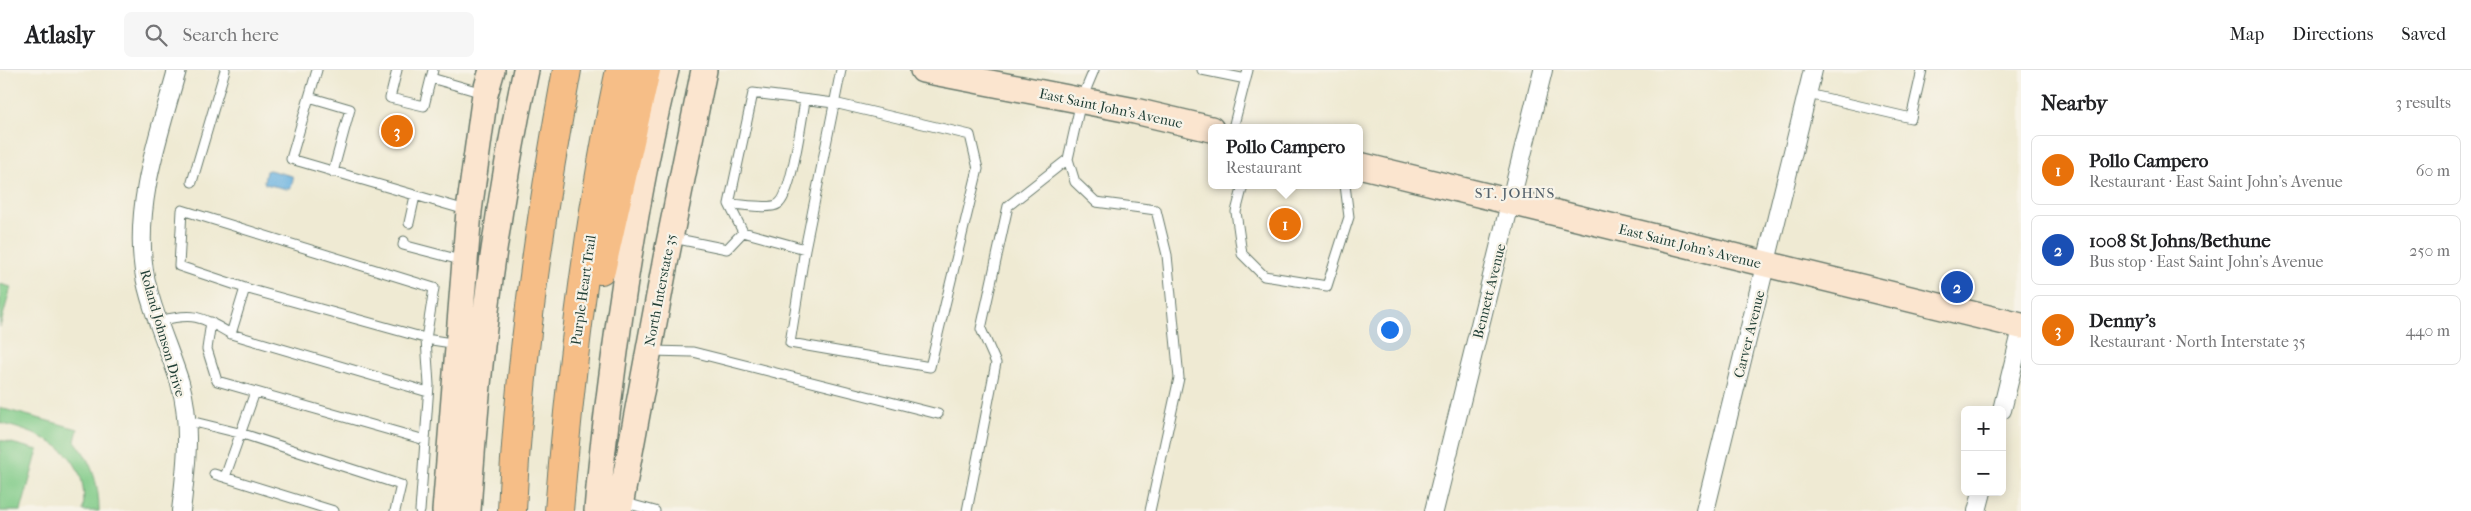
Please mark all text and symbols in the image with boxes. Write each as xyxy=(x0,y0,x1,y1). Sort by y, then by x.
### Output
search box xyxy=(124,12,474,57)
text: Atlasly xyxy=(25,21,94,49)
icon: search xyxy=(142,21,170,49)
text: Search here xyxy=(182,24,279,46)
text: Map xyxy=(2230,24,2264,45)
text: Directions xyxy=(2292,24,2373,45)
text: Saved xyxy=(2401,24,2446,45)
street label: East Saint John's Avenue xyxy=(1038,85,1184,132)
text: Nearby xyxy=(2041,91,2107,115)
text: 3 results xyxy=(2395,93,2451,112)
pin: 3 xyxy=(381,112,413,150)
popup xyxy=(1208,124,1363,189)
text: Pollo Campero xyxy=(1226,136,1345,158)
text: Pollo Campero xyxy=(2089,150,2208,172)
text: Restaurant xyxy=(1226,158,1302,177)
text: 1 xyxy=(2055,161,2061,180)
text: 60 m xyxy=(2416,161,2450,180)
text: Restaurant · East Saint John's Avenue xyxy=(2089,172,2343,191)
district label: ST. JOHNS xyxy=(1475,184,1555,202)
pin: 1 xyxy=(1269,205,1301,243)
street label: East Saint John's Avenue xyxy=(1617,221,1763,272)
text: 1008 St Johns/Bethune xyxy=(2089,230,2271,252)
street label: North Interstate 35 xyxy=(641,233,680,348)
street label: Purple Heart Trail xyxy=(567,234,600,346)
text: 2 xyxy=(2054,241,2062,260)
text: 250 m xyxy=(2409,241,2450,260)
street label: Bennett Avenue xyxy=(1469,242,1510,340)
text: Bus stop · East Saint John's Avenue xyxy=(2089,252,2323,271)
street label: Roland Johnson Drive xyxy=(136,268,189,399)
pin: 2 xyxy=(1941,268,1973,306)
street label: Carver Avenue xyxy=(1730,288,1769,380)
text: Denny's xyxy=(2089,310,2156,332)
your location xyxy=(1377,317,1403,343)
text: 3 xyxy=(2055,321,2061,340)
text: 440 m xyxy=(2405,321,2450,340)
text: Restaurant · North Interstate 35 xyxy=(2089,332,2306,351)
map controls xyxy=(1961,406,2006,496)
button: + xyxy=(1961,406,2006,451)
button: − xyxy=(1961,451,2006,496)

